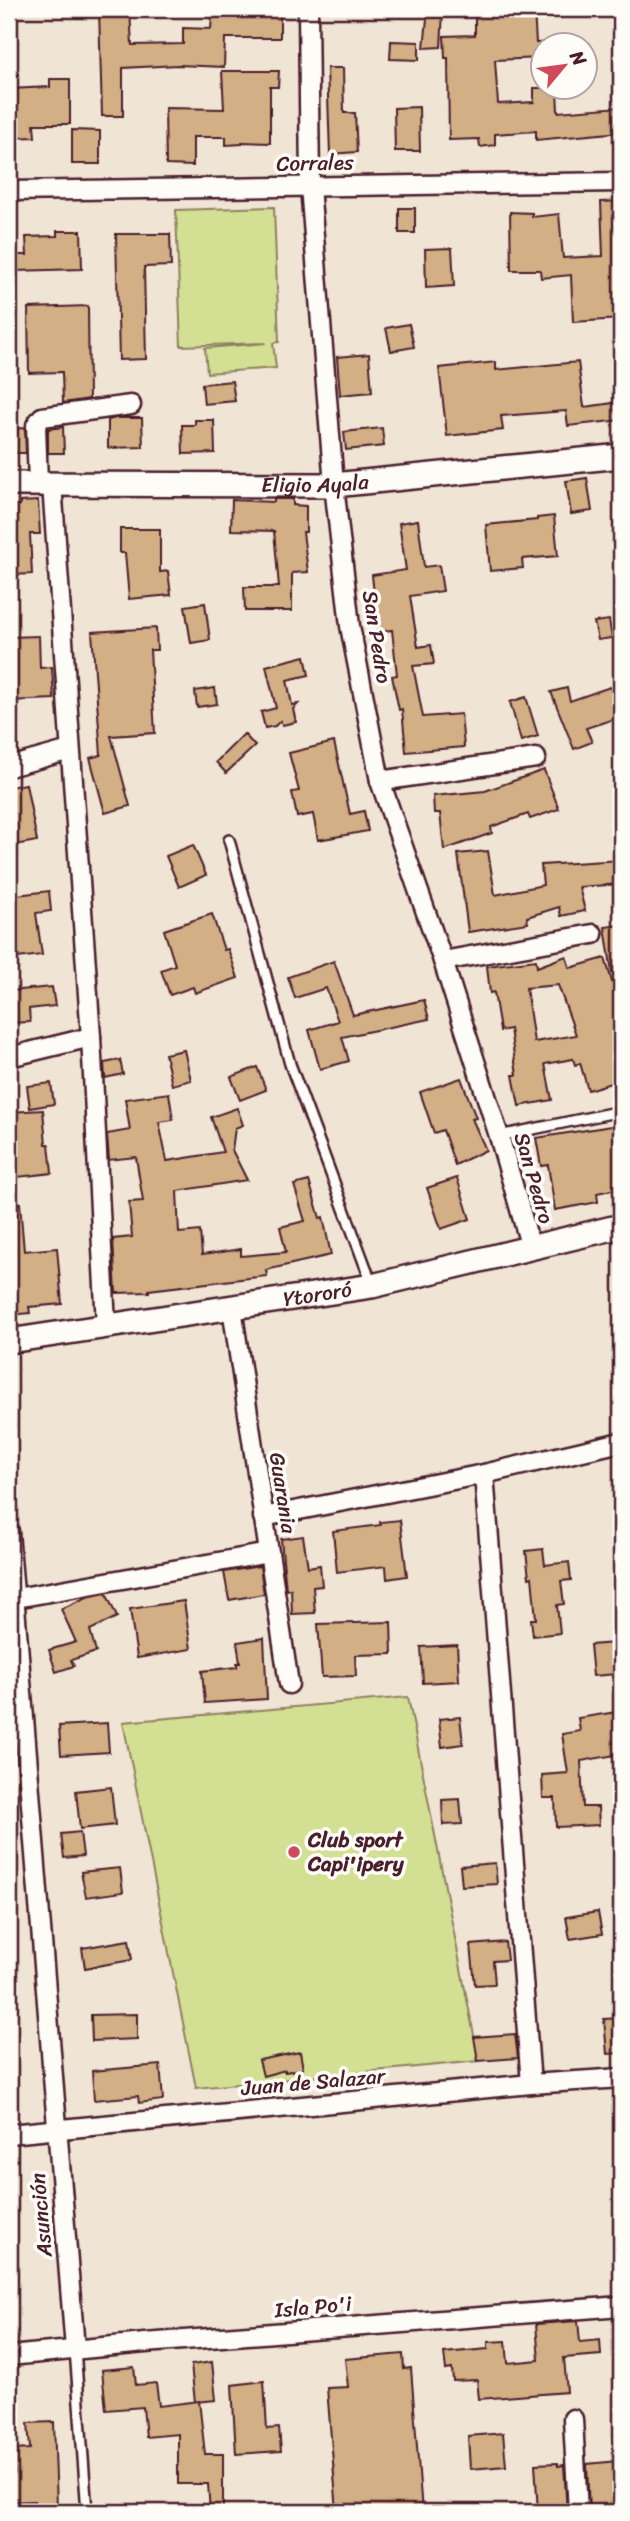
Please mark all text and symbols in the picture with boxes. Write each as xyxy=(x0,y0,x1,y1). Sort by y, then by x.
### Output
north arrow xyxy=(528,32,598,102)
text: N xyxy=(560,43,596,72)
street label: Corrales xyxy=(276,143,354,183)
street label: Eligio Ayala xyxy=(261,463,371,504)
street label: San Pedro xyxy=(351,588,403,686)
street label: San Pedro xyxy=(503,1128,565,1228)
street label: Ytororó xyxy=(281,1270,355,1318)
street label: Guarania xyxy=(258,1450,308,1537)
place label: Club sport Capi'ipery xyxy=(307,1821,405,1883)
marker: Club sport Capi'ipery xyxy=(286,1844,302,1860)
street label: Juan de Salazar xyxy=(238,2057,388,2107)
street label: Asunción xyxy=(18,2171,64,2260)
street label: Isla Po'i xyxy=(272,2285,354,2329)

